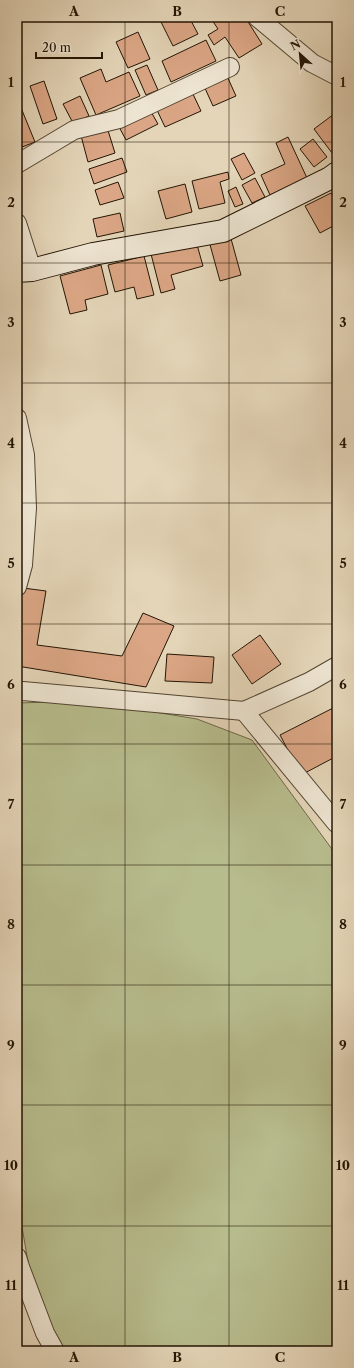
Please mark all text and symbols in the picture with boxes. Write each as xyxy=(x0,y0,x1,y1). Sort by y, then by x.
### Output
text: A xyxy=(68,3,80,19)
text: B xyxy=(172,3,182,19)
text: C xyxy=(275,3,285,19)
scale bar xyxy=(36,34,102,60)
north arrow xyxy=(280,34,320,74)
text: N xyxy=(288,36,303,53)
text: 20 m xyxy=(42,40,71,55)
text: 1 xyxy=(8,74,14,90)
text: 1 xyxy=(340,74,346,90)
text: 2 xyxy=(7,194,15,210)
text: 2 xyxy=(339,194,347,210)
text: 3 xyxy=(7,314,15,330)
text: 3 xyxy=(339,314,347,330)
text: 4 xyxy=(7,435,15,451)
text: 4 xyxy=(339,435,347,451)
text: 5 xyxy=(7,555,15,571)
text: 5 xyxy=(339,555,347,571)
text: 6 xyxy=(7,676,15,692)
text: 6 xyxy=(339,676,347,692)
text: 7 xyxy=(8,796,15,812)
text: 7 xyxy=(340,796,347,812)
text: 8 xyxy=(7,916,15,932)
text: 8 xyxy=(339,916,347,932)
text: 9 xyxy=(7,1037,15,1053)
text: 9 xyxy=(339,1037,347,1053)
text: 10 xyxy=(4,1157,18,1173)
text: 10 xyxy=(336,1157,350,1173)
text: 11 xyxy=(5,1277,17,1293)
text: 11 xyxy=(337,1277,349,1293)
text: A xyxy=(68,1349,80,1365)
text: B xyxy=(172,1349,182,1365)
text: C xyxy=(275,1349,285,1365)

